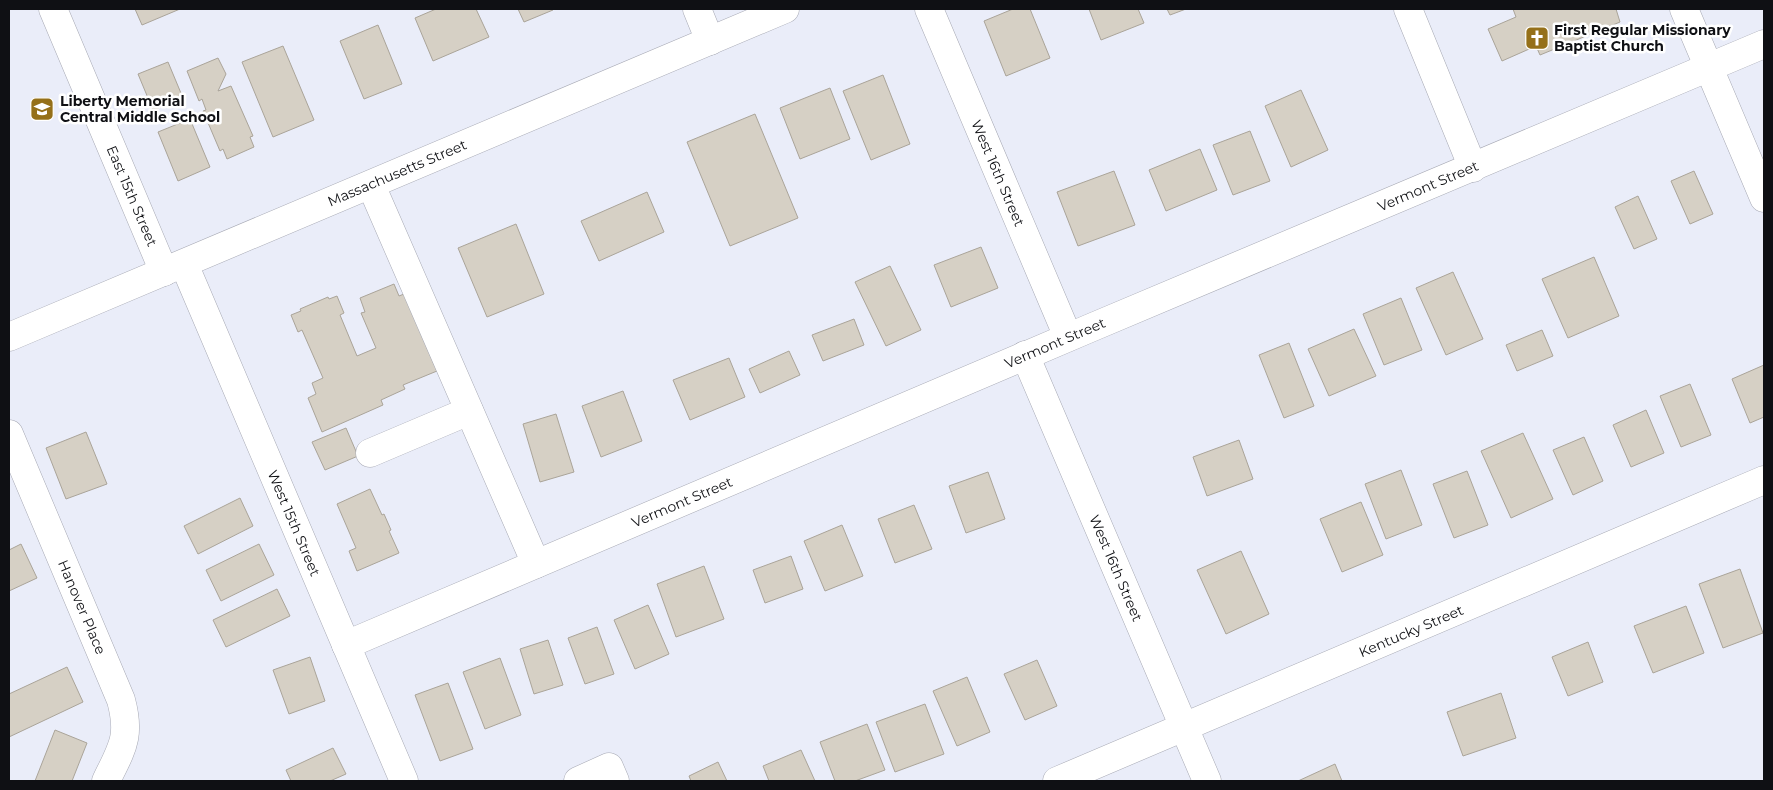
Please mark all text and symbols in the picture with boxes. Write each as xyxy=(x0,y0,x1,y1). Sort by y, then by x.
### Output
place label: First Regular Missionary Baptist Church xyxy=(1554,21,1731,55)
church icon: First Regular Missionary Baptist Church xyxy=(1524,25,1550,51)
place label: Liberty Memorial Central Middle School xyxy=(60,92,220,126)
school or university icon: Liberty Memorial Central Middle School xyxy=(29,96,55,122)
street label: West 16th Street xyxy=(967,117,1029,229)
street label: Massachusetts Street xyxy=(325,135,470,210)
street label: East 15th Street xyxy=(103,143,161,249)
street label: Vermont Street xyxy=(1375,157,1481,215)
street label: Vermont Street xyxy=(1002,314,1108,372)
street label: West 15th Street xyxy=(264,467,325,579)
street label: Vermont Street xyxy=(629,473,735,531)
street label: West 16th Street xyxy=(1085,512,1147,624)
street label: Hanover Place xyxy=(54,557,110,657)
street label: Kentucky Street xyxy=(1356,601,1466,661)

